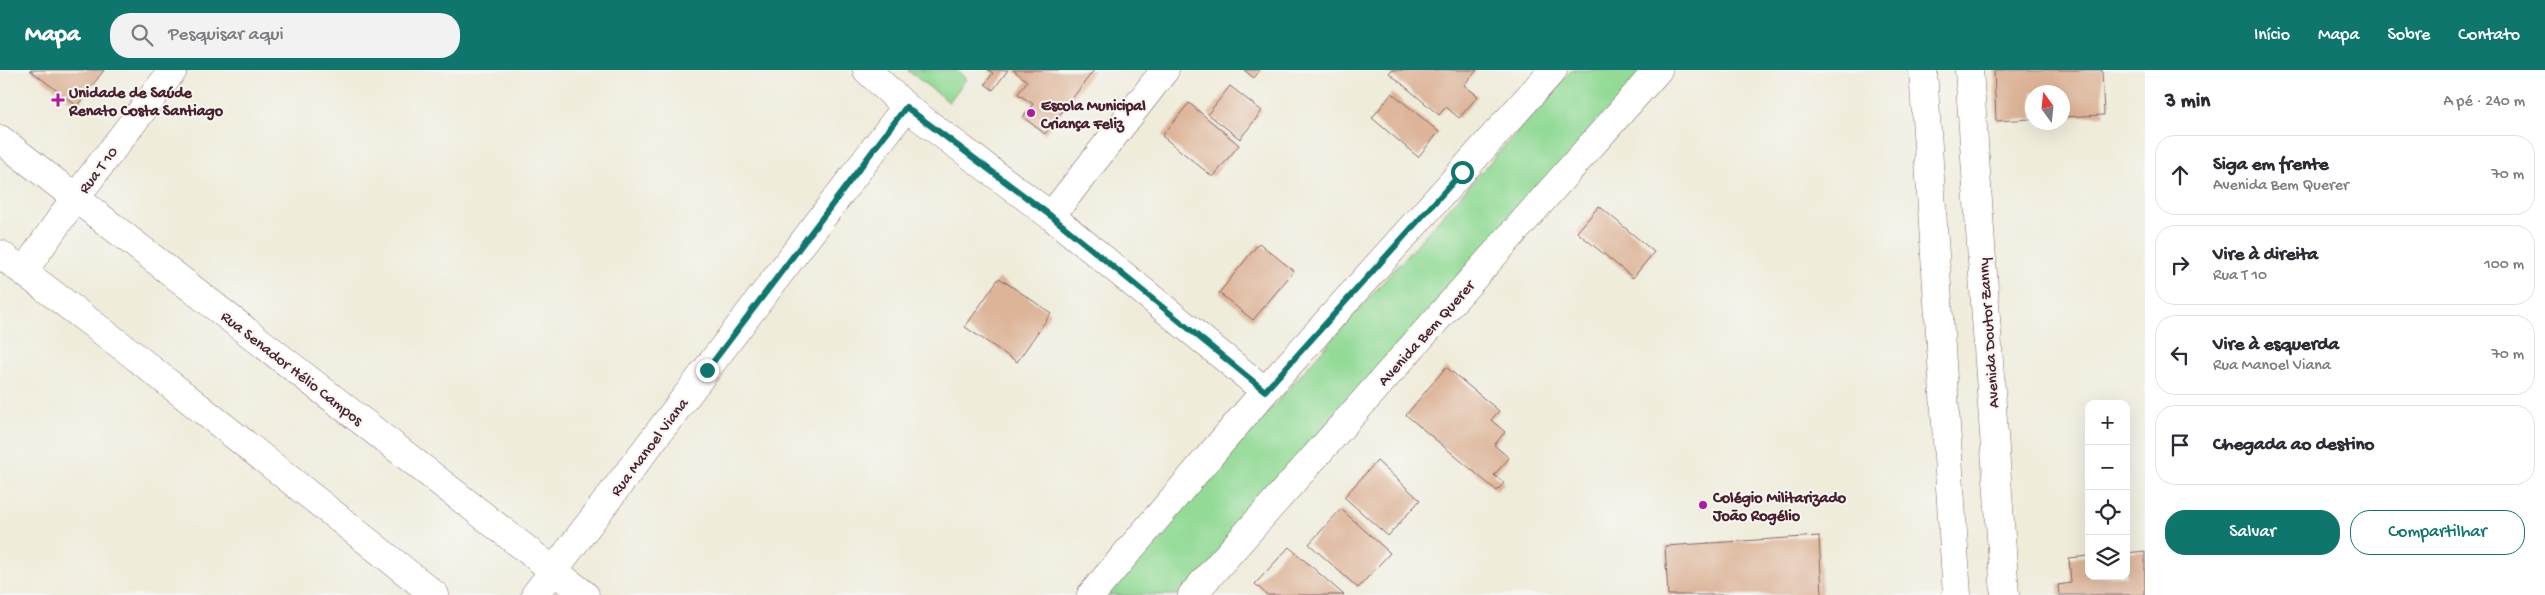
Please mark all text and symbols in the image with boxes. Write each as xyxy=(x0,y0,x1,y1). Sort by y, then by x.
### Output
search box xyxy=(110,13,460,58)
text: Mapa xyxy=(25,21,80,50)
icon: search xyxy=(128,21,156,49)
text: Pesquisar aqui xyxy=(168,24,284,47)
text: Início xyxy=(2254,25,2290,46)
text: Mapa xyxy=(2318,25,2359,46)
text: Sobre xyxy=(2387,25,2430,46)
text: Contato xyxy=(2458,25,2520,46)
place label: Unidade de Saúde Renato Costa Santiago xyxy=(68,85,224,122)
north arrow xyxy=(2025,85,2070,130)
text: 3 min xyxy=(2165,90,2210,115)
marker: Unidade de Saúde Renato Costa Santiago xyxy=(51,93,65,107)
text: A pé · 240 m xyxy=(2443,93,2525,112)
place label: Escola Municipal Criança Feliz xyxy=(1040,98,1146,135)
marker: Escola Municipal Criança Feliz xyxy=(1025,107,1037,119)
street label: Rua T 10 xyxy=(76,144,124,198)
text: Siga em frente xyxy=(2213,154,2329,177)
route start xyxy=(1451,161,1474,184)
icon: ahead xyxy=(2166,161,2194,189)
text: 70 m xyxy=(2491,166,2524,185)
text: Avenida Bem Querer xyxy=(2213,177,2349,196)
text: Vire à direita xyxy=(2213,244,2318,267)
icon: right xyxy=(2166,251,2194,279)
text: 100 m xyxy=(2484,256,2524,275)
street label: Avenida Doutor Zanny xyxy=(1976,257,2005,409)
text: Rua T 10 xyxy=(2213,267,2267,286)
street label: Avenida Bem Querer xyxy=(1375,277,1481,391)
street label: Rua Senador Hélio Campos xyxy=(216,308,367,432)
text: Vire à esquerda xyxy=(2213,334,2339,357)
icon: left xyxy=(2166,341,2194,369)
text: 70 m xyxy=(2491,346,2524,365)
text: Rua Manoel Viana xyxy=(2213,357,2331,376)
route end xyxy=(696,359,719,382)
street label: Rua Manoel Viana xyxy=(608,394,694,501)
map controls xyxy=(2085,400,2130,580)
button: + xyxy=(2085,400,2130,445)
icon: arrive xyxy=(2166,431,2194,459)
text: Chegada ao destino xyxy=(2213,434,2374,457)
button: − xyxy=(2085,445,2130,490)
place label: Colégio Militarizado João Rogélio xyxy=(1712,490,1847,527)
button: locate xyxy=(2085,490,2130,535)
marker: Colégio Militarizado João Rogélio xyxy=(1697,499,1709,511)
button: Salvar xyxy=(2165,510,2340,555)
button: Compartilhar xyxy=(2350,510,2525,555)
button: layers xyxy=(2085,535,2130,580)

